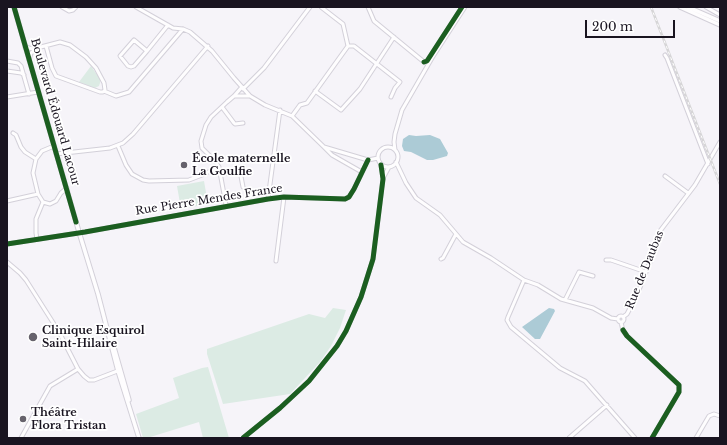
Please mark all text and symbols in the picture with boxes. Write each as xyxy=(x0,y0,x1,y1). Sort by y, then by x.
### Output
scale bar xyxy=(587,12,677,38)
text: 200 m xyxy=(592,19,633,34)
street label: Boulevard Édouard Lacour xyxy=(28,37,82,187)
place label: École maternelle La Goulfie xyxy=(192,152,290,178)
marker: École maternelle La Goulfie xyxy=(179,160,189,170)
street label: Rue Pierre Mendes France xyxy=(134,182,284,218)
street label: Rue de Daubas xyxy=(623,229,667,311)
place label: Clinique Esquirol Saint-Hilaire xyxy=(42,324,145,350)
marker: Clinique Esquirol Saint-Hilaire xyxy=(27,331,39,343)
place label: Théâtre Flora Tristan xyxy=(31,406,106,432)
marker: Théâtre Flora Tristan xyxy=(18,414,28,424)

